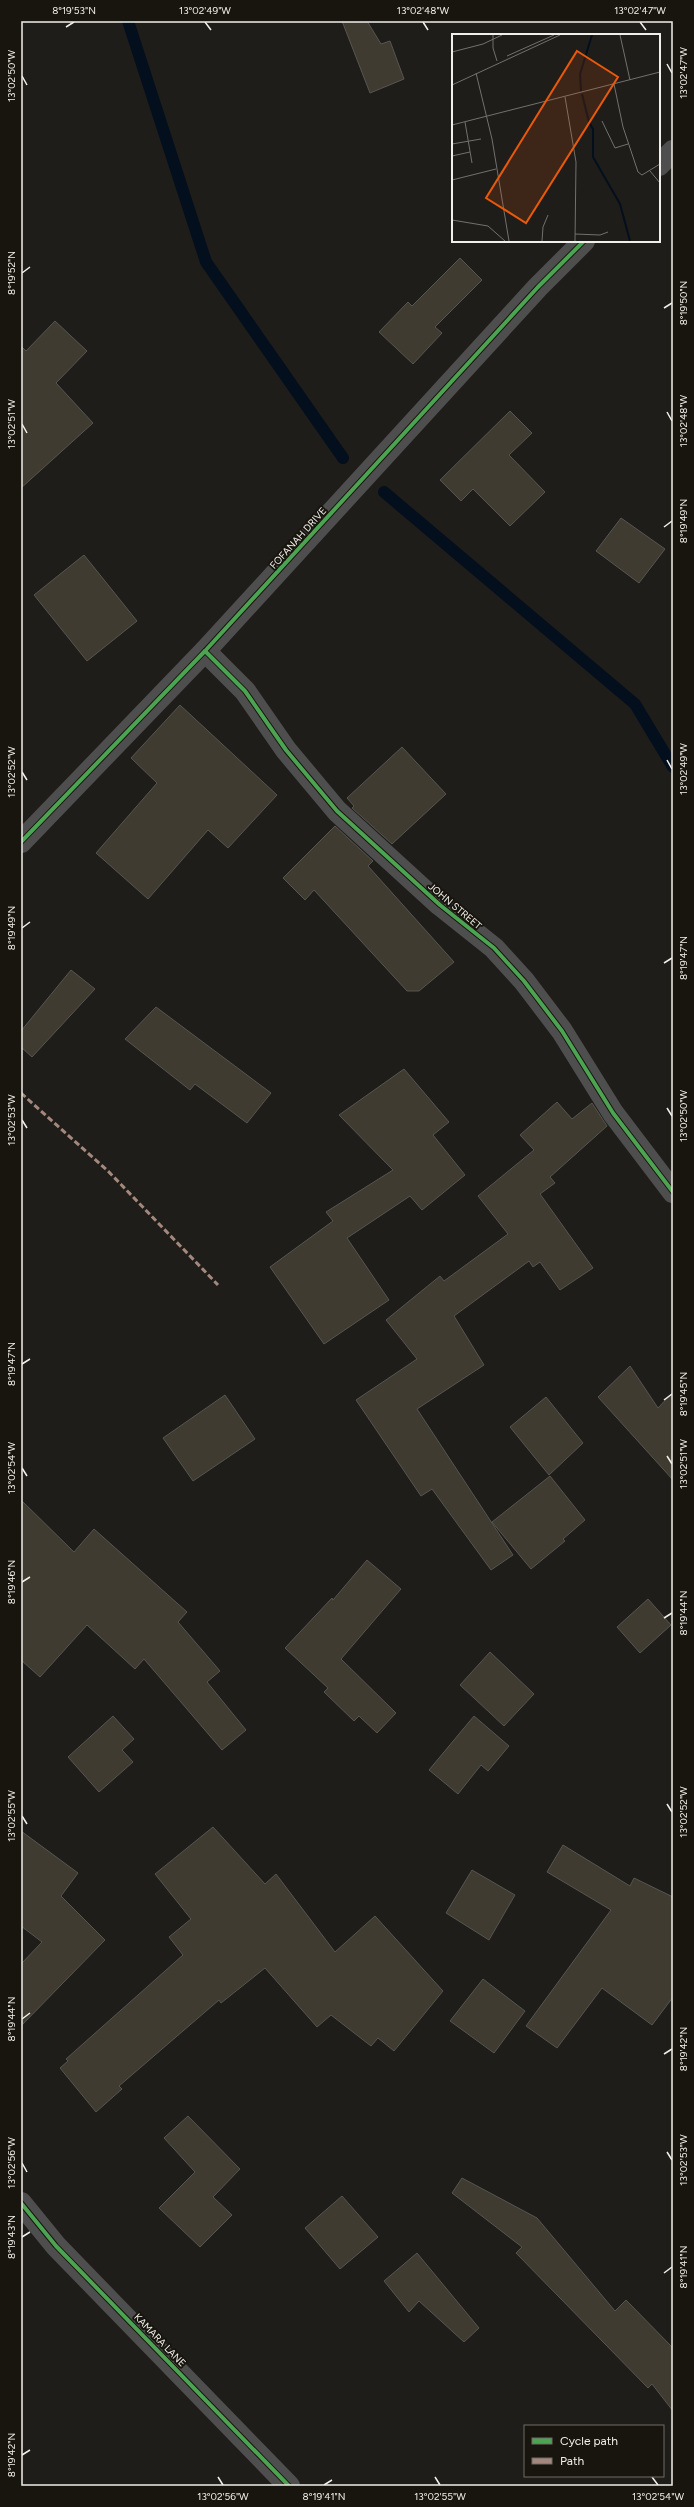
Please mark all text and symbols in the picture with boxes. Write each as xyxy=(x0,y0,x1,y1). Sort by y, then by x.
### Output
text: 8°19'53"N xyxy=(52,4,96,17)
text: 13°02'49"W xyxy=(179,4,231,17)
text: 13°02'48"W xyxy=(397,4,450,17)
text: 13°02'47"W xyxy=(614,4,666,17)
inset map xyxy=(452,34,660,242)
text: 13°02'47"W xyxy=(677,47,690,99)
text: 13°02'50"W xyxy=(5,49,18,102)
text: 8°19'52"N xyxy=(5,251,18,295)
text: 8°19'50"N xyxy=(677,281,690,325)
text: 13°02'48"W xyxy=(677,394,690,447)
text: 13°02'51"W xyxy=(5,399,18,449)
text: 8°19'49"N xyxy=(677,499,690,543)
street label: FOFANAH DRIVE xyxy=(267,504,329,572)
text: 13°02'49"W xyxy=(677,743,690,795)
text: 13°02'52"W xyxy=(5,746,18,798)
street label: JOHN STREET xyxy=(426,880,485,932)
text: 8°19'49"N xyxy=(5,906,18,950)
text: 8°19'47"N xyxy=(677,936,690,980)
text: 13°02'50"W xyxy=(677,1089,690,1142)
text: 13°02'53"W xyxy=(5,1094,18,1146)
text: 8°19'47"N xyxy=(5,1342,18,1386)
text: 8°19'45"N xyxy=(677,1372,690,1416)
text: 13°02'51"W xyxy=(677,1439,690,1489)
text: 13°02'54"W xyxy=(5,1442,18,1494)
text: 8°19'46"N xyxy=(5,1560,18,1604)
text: 8°19'44"N xyxy=(677,1591,690,1635)
text: 13°02'52"W xyxy=(677,1786,690,1838)
text: 13°02'55"W xyxy=(5,1790,18,1842)
text: 8°19'44"N xyxy=(5,1997,18,2041)
text: 8°19'42"N xyxy=(677,2027,690,2071)
text: 13°02'53"W xyxy=(677,2134,690,2186)
text: 13°02'56"W xyxy=(5,2137,18,2189)
text: 8°19'43"N xyxy=(5,2215,18,2259)
text: 8°19'41"N xyxy=(677,2246,690,2288)
street label: KAMARA LANE xyxy=(131,2311,189,2369)
legend xyxy=(524,2425,664,2477)
text: 8°19'42"N xyxy=(5,2433,18,2477)
text: Cycle path xyxy=(560,2434,618,2448)
text: Path xyxy=(560,2454,584,2468)
text: 13°02'56"W xyxy=(197,2490,249,2503)
text: 8°19'41"N xyxy=(303,2490,345,2503)
text: 13°02'55"W xyxy=(414,2490,466,2503)
text: 13°02'54"W xyxy=(632,2490,684,2503)

